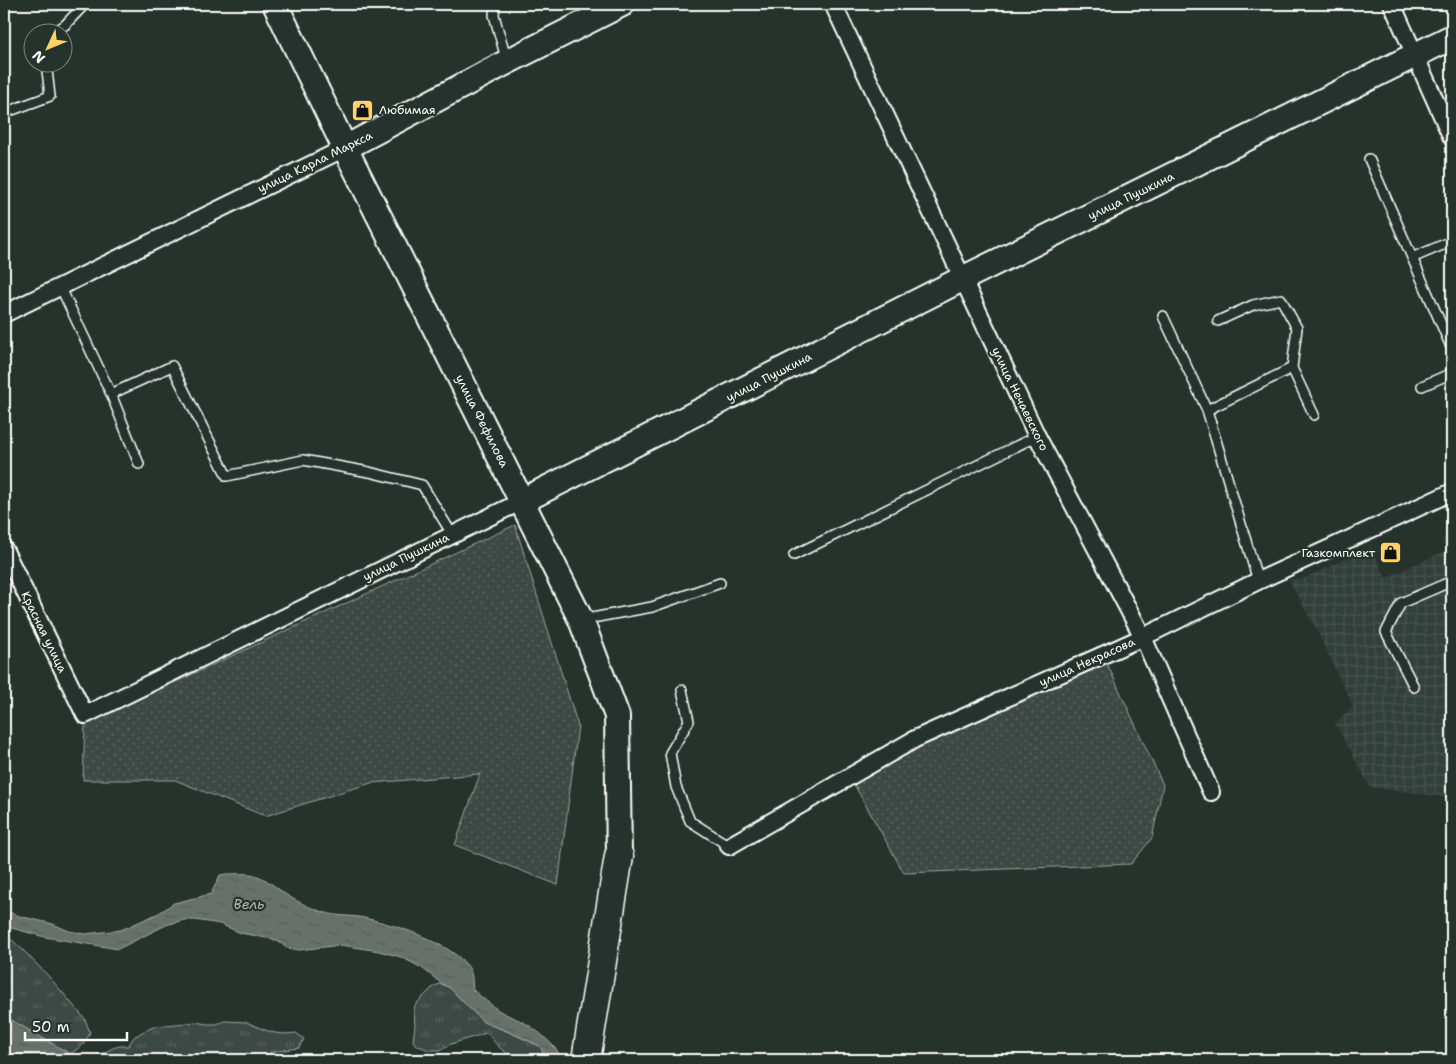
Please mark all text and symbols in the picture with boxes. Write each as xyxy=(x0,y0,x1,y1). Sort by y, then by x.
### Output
north arrow xyxy=(22,22,72,72)
text: N xyxy=(28,47,49,67)
shop icon: Любимая xyxy=(351,98,375,122)
place label: Любимая xyxy=(379,102,436,118)
street label: улица Карла Маркса xyxy=(255,127,375,197)
street label: улица Пушкина xyxy=(1085,168,1177,224)
street label: улица Нечаевского xyxy=(988,344,1052,454)
street label: улица Пушкина xyxy=(723,348,815,406)
street label: улица Фефилова xyxy=(452,372,513,471)
street label: улица Пушкина xyxy=(360,529,452,585)
shop icon: Газкомплект xyxy=(1379,541,1403,565)
place label: Газкомплект xyxy=(1301,545,1376,561)
street label: Красная улица xyxy=(17,589,71,676)
street label: улица Некрасова xyxy=(1037,634,1138,690)
water label: Вель xyxy=(233,895,265,913)
scale bar xyxy=(25,1009,128,1041)
text: 50 m xyxy=(32,1017,70,1037)

